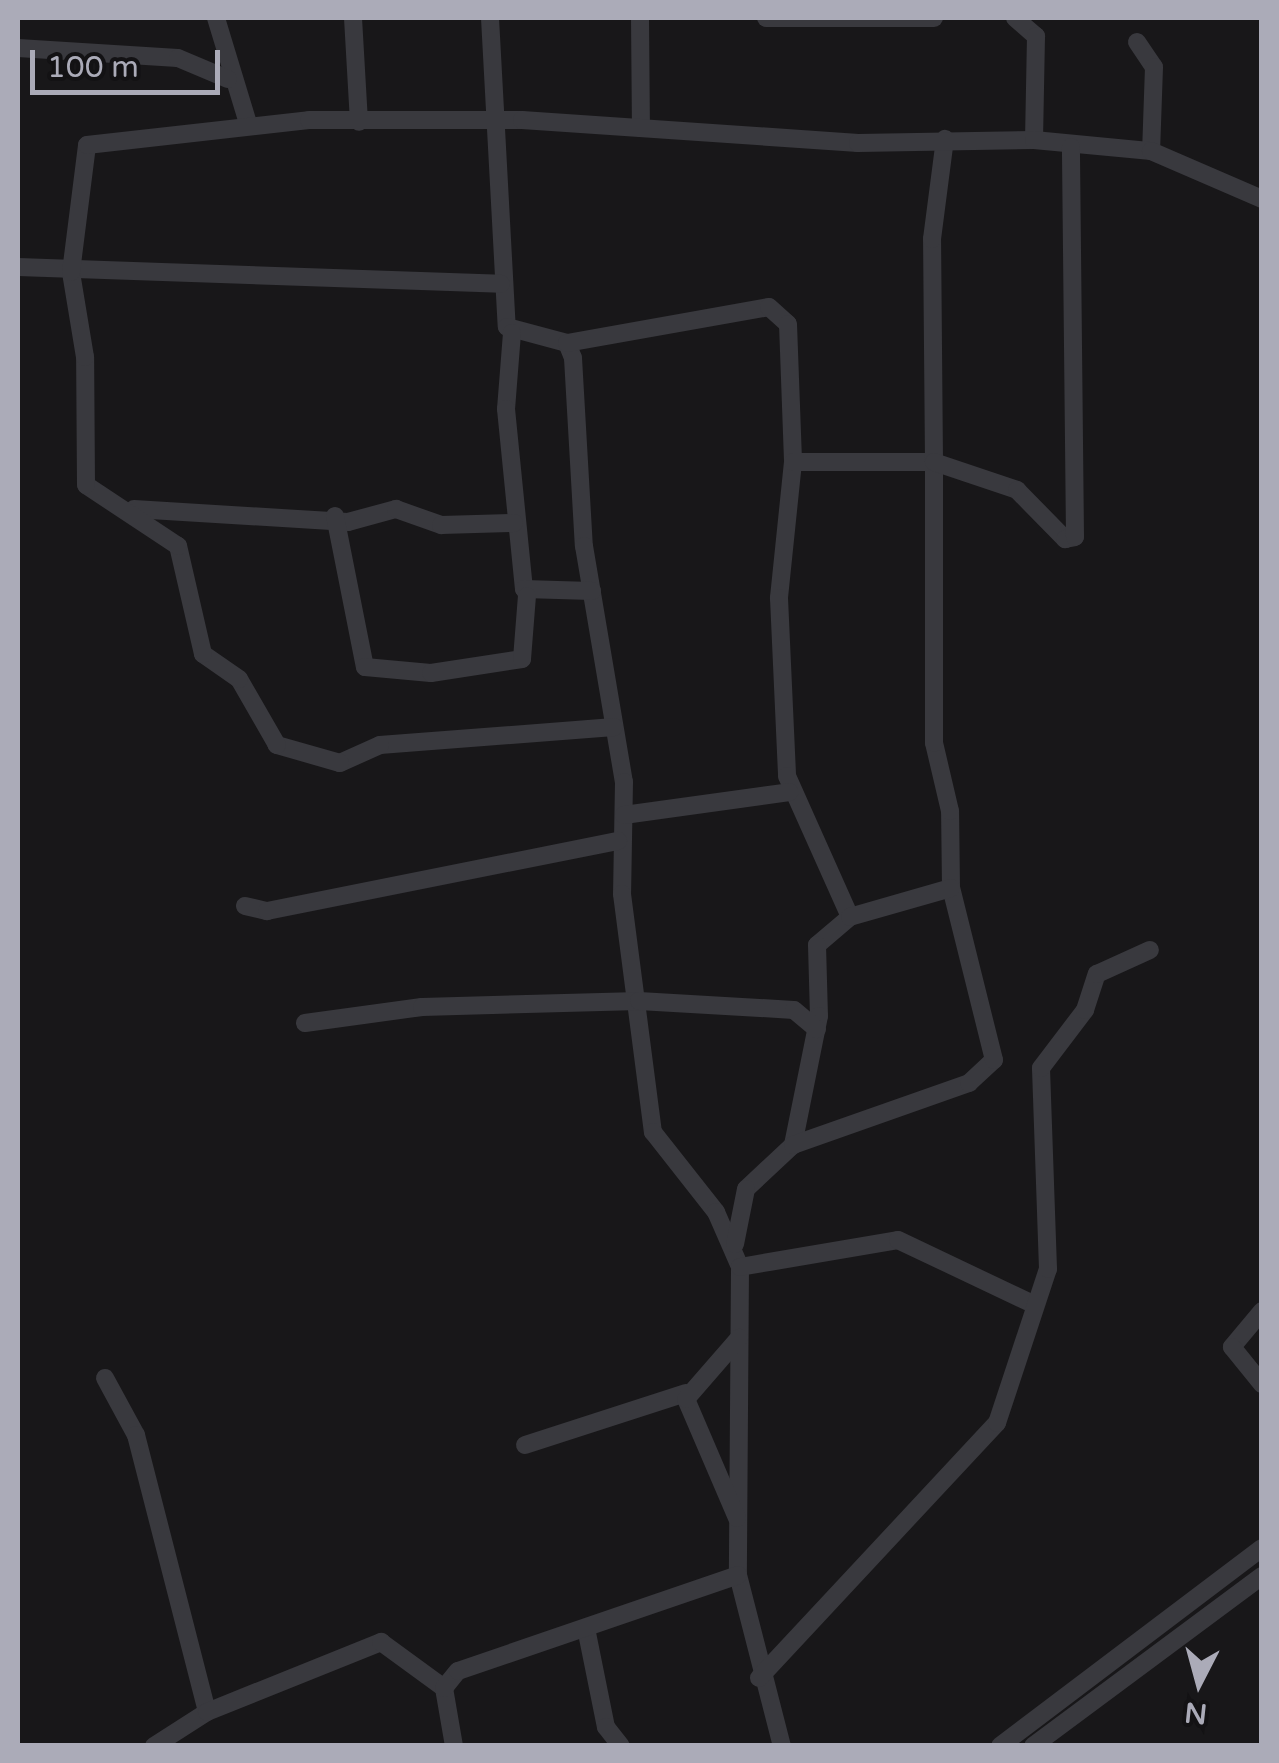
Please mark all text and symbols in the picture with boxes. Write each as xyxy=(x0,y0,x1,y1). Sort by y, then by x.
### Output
scale bar xyxy=(35,30,225,92)
text: 100 m xyxy=(47,49,139,86)
north arrow xyxy=(1149,1633,1249,1733)
text: N xyxy=(1183,1695,1209,1731)

